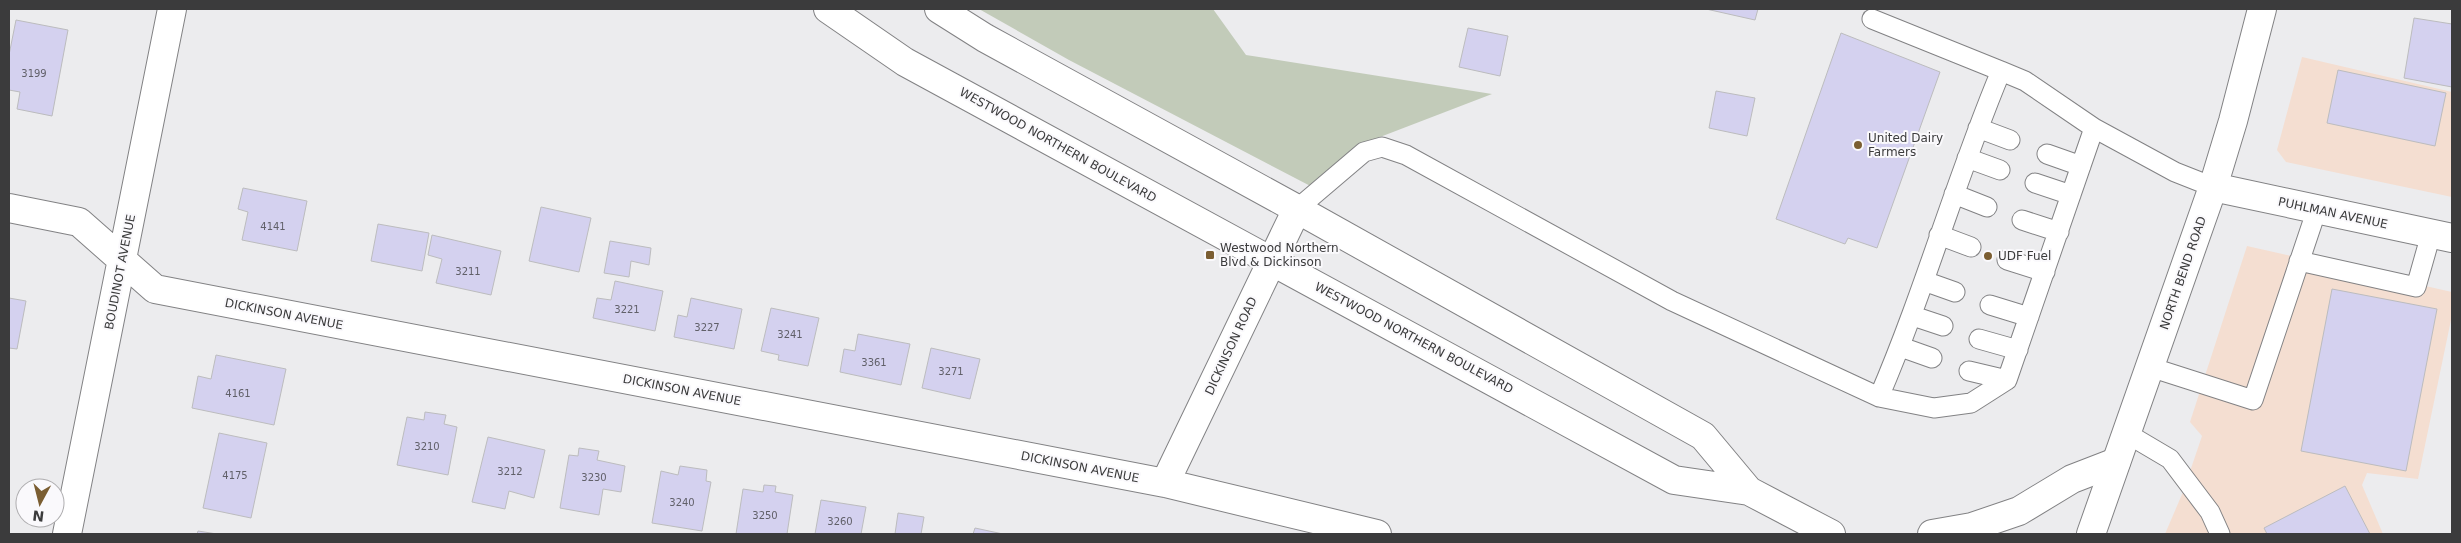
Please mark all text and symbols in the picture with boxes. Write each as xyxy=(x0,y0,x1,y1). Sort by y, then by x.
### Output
house number: 3199 xyxy=(21,68,47,79)
street label: WESTWOOD NORTHERN BOULEVARD xyxy=(957,85,1159,205)
place label: United Dairy Farmers xyxy=(1868,131,1943,159)
marker: United Dairy Farmers xyxy=(1852,139,1864,151)
street label: PUHLMAN AVENUE xyxy=(2277,195,2389,231)
street label: BOUDINOT AVENUE xyxy=(102,213,138,331)
street label: NORTH BEND ROAD xyxy=(2157,214,2209,332)
house number: 4141 xyxy=(260,221,286,232)
place label: Westwood Northern Blvd & Dickinson xyxy=(1220,241,1339,269)
marker: Westwood Northern Blvd & Dickinson xyxy=(1204,249,1216,261)
place label: UDF Fuel xyxy=(1998,249,2051,263)
marker: UDF Fuel xyxy=(1982,250,1994,262)
house number: 3211 xyxy=(455,266,481,277)
street label: WESTWOOD NORTHERN BOULEVARD xyxy=(1312,279,1516,397)
street label: DICKINSON ROAD xyxy=(1202,295,1260,397)
street label: DICKINSON AVENUE xyxy=(224,296,344,332)
house number: 3221 xyxy=(614,304,640,315)
house number: 3227 xyxy=(694,322,720,333)
house number: 3241 xyxy=(777,329,803,340)
house number: 3361 xyxy=(861,357,887,368)
house number: 3271 xyxy=(938,366,964,377)
street label: DICKINSON AVENUE xyxy=(622,372,742,408)
house number: 4161 xyxy=(225,388,251,399)
house number: 3210 xyxy=(414,441,440,452)
street label: DICKINSON AVENUE xyxy=(1020,449,1140,485)
house number: 3212 xyxy=(497,466,523,477)
house number: 4175 xyxy=(222,470,248,481)
house number: 3230 xyxy=(581,472,607,483)
north arrow xyxy=(15,478,65,528)
house number: 3240 xyxy=(669,497,695,508)
text: N xyxy=(32,507,45,525)
house number: 3250 xyxy=(752,510,778,521)
house number: 3260 xyxy=(827,516,853,527)

